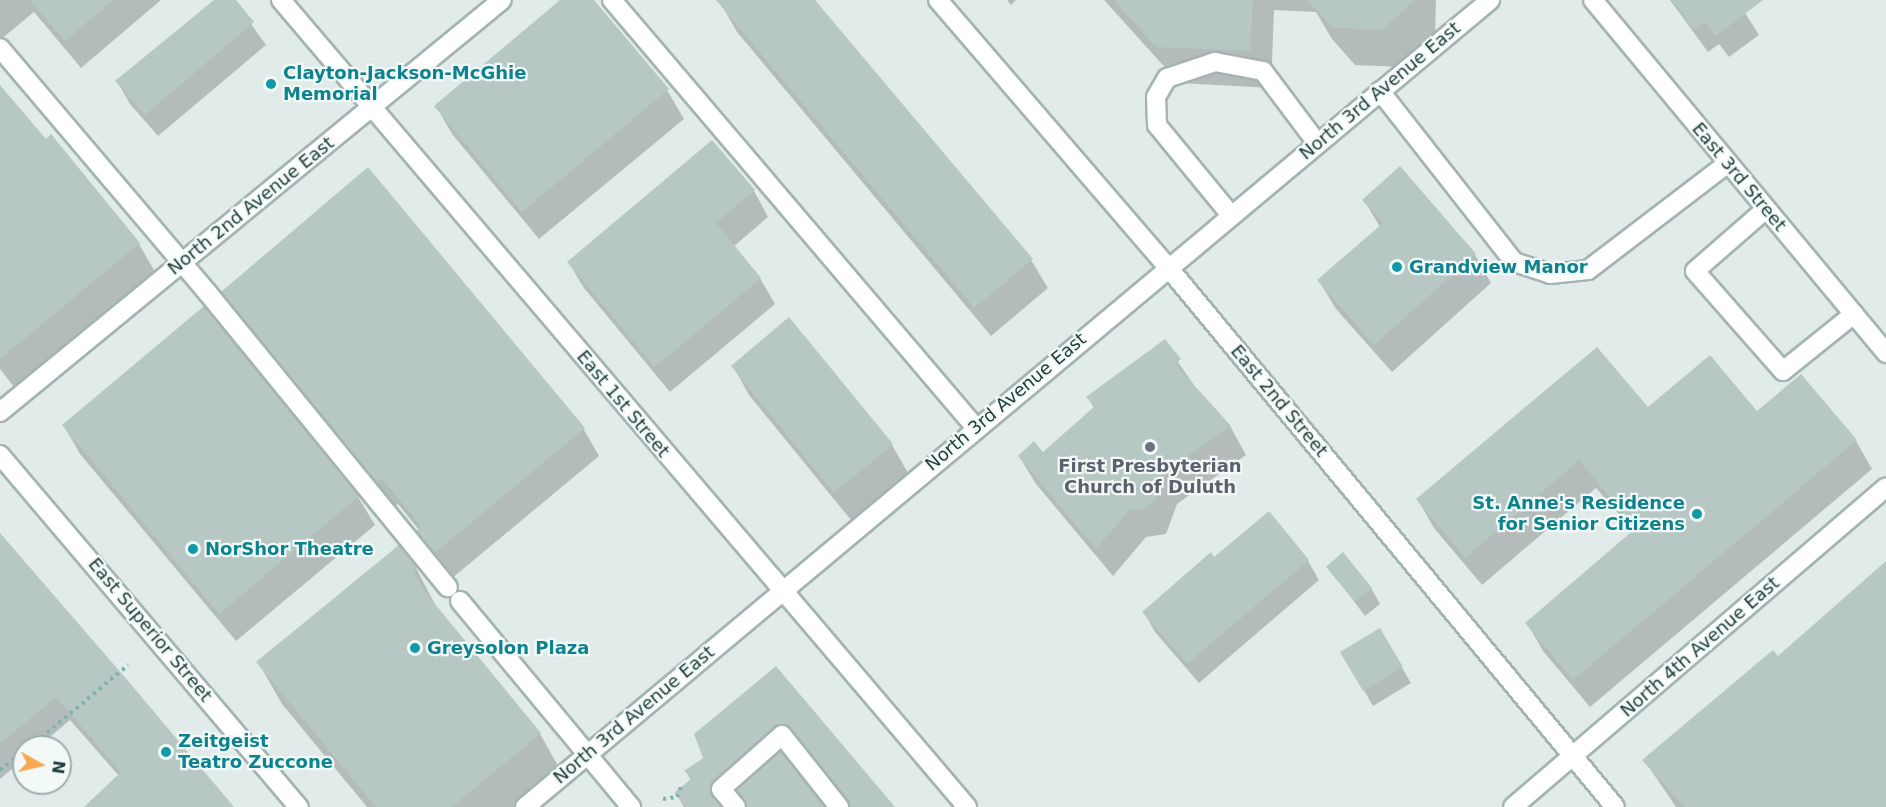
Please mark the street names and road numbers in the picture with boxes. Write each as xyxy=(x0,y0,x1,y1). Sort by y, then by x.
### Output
street label: North 3rd Avenue East xyxy=(1295,17,1465,165)
street label: East 3rd Street xyxy=(1687,118,1791,236)
street label: North 2nd Avenue East xyxy=(164,132,338,280)
street label: North 3rd Avenue East xyxy=(921,328,1091,476)
street label: East 2nd Street xyxy=(1226,341,1332,461)
street label: East 1st Street xyxy=(572,346,674,462)
street label: East Superior Street xyxy=(84,554,216,706)
street label: North 4th Avenue East xyxy=(1616,572,1784,722)
street label: North 3rd Avenue East xyxy=(549,641,719,789)

